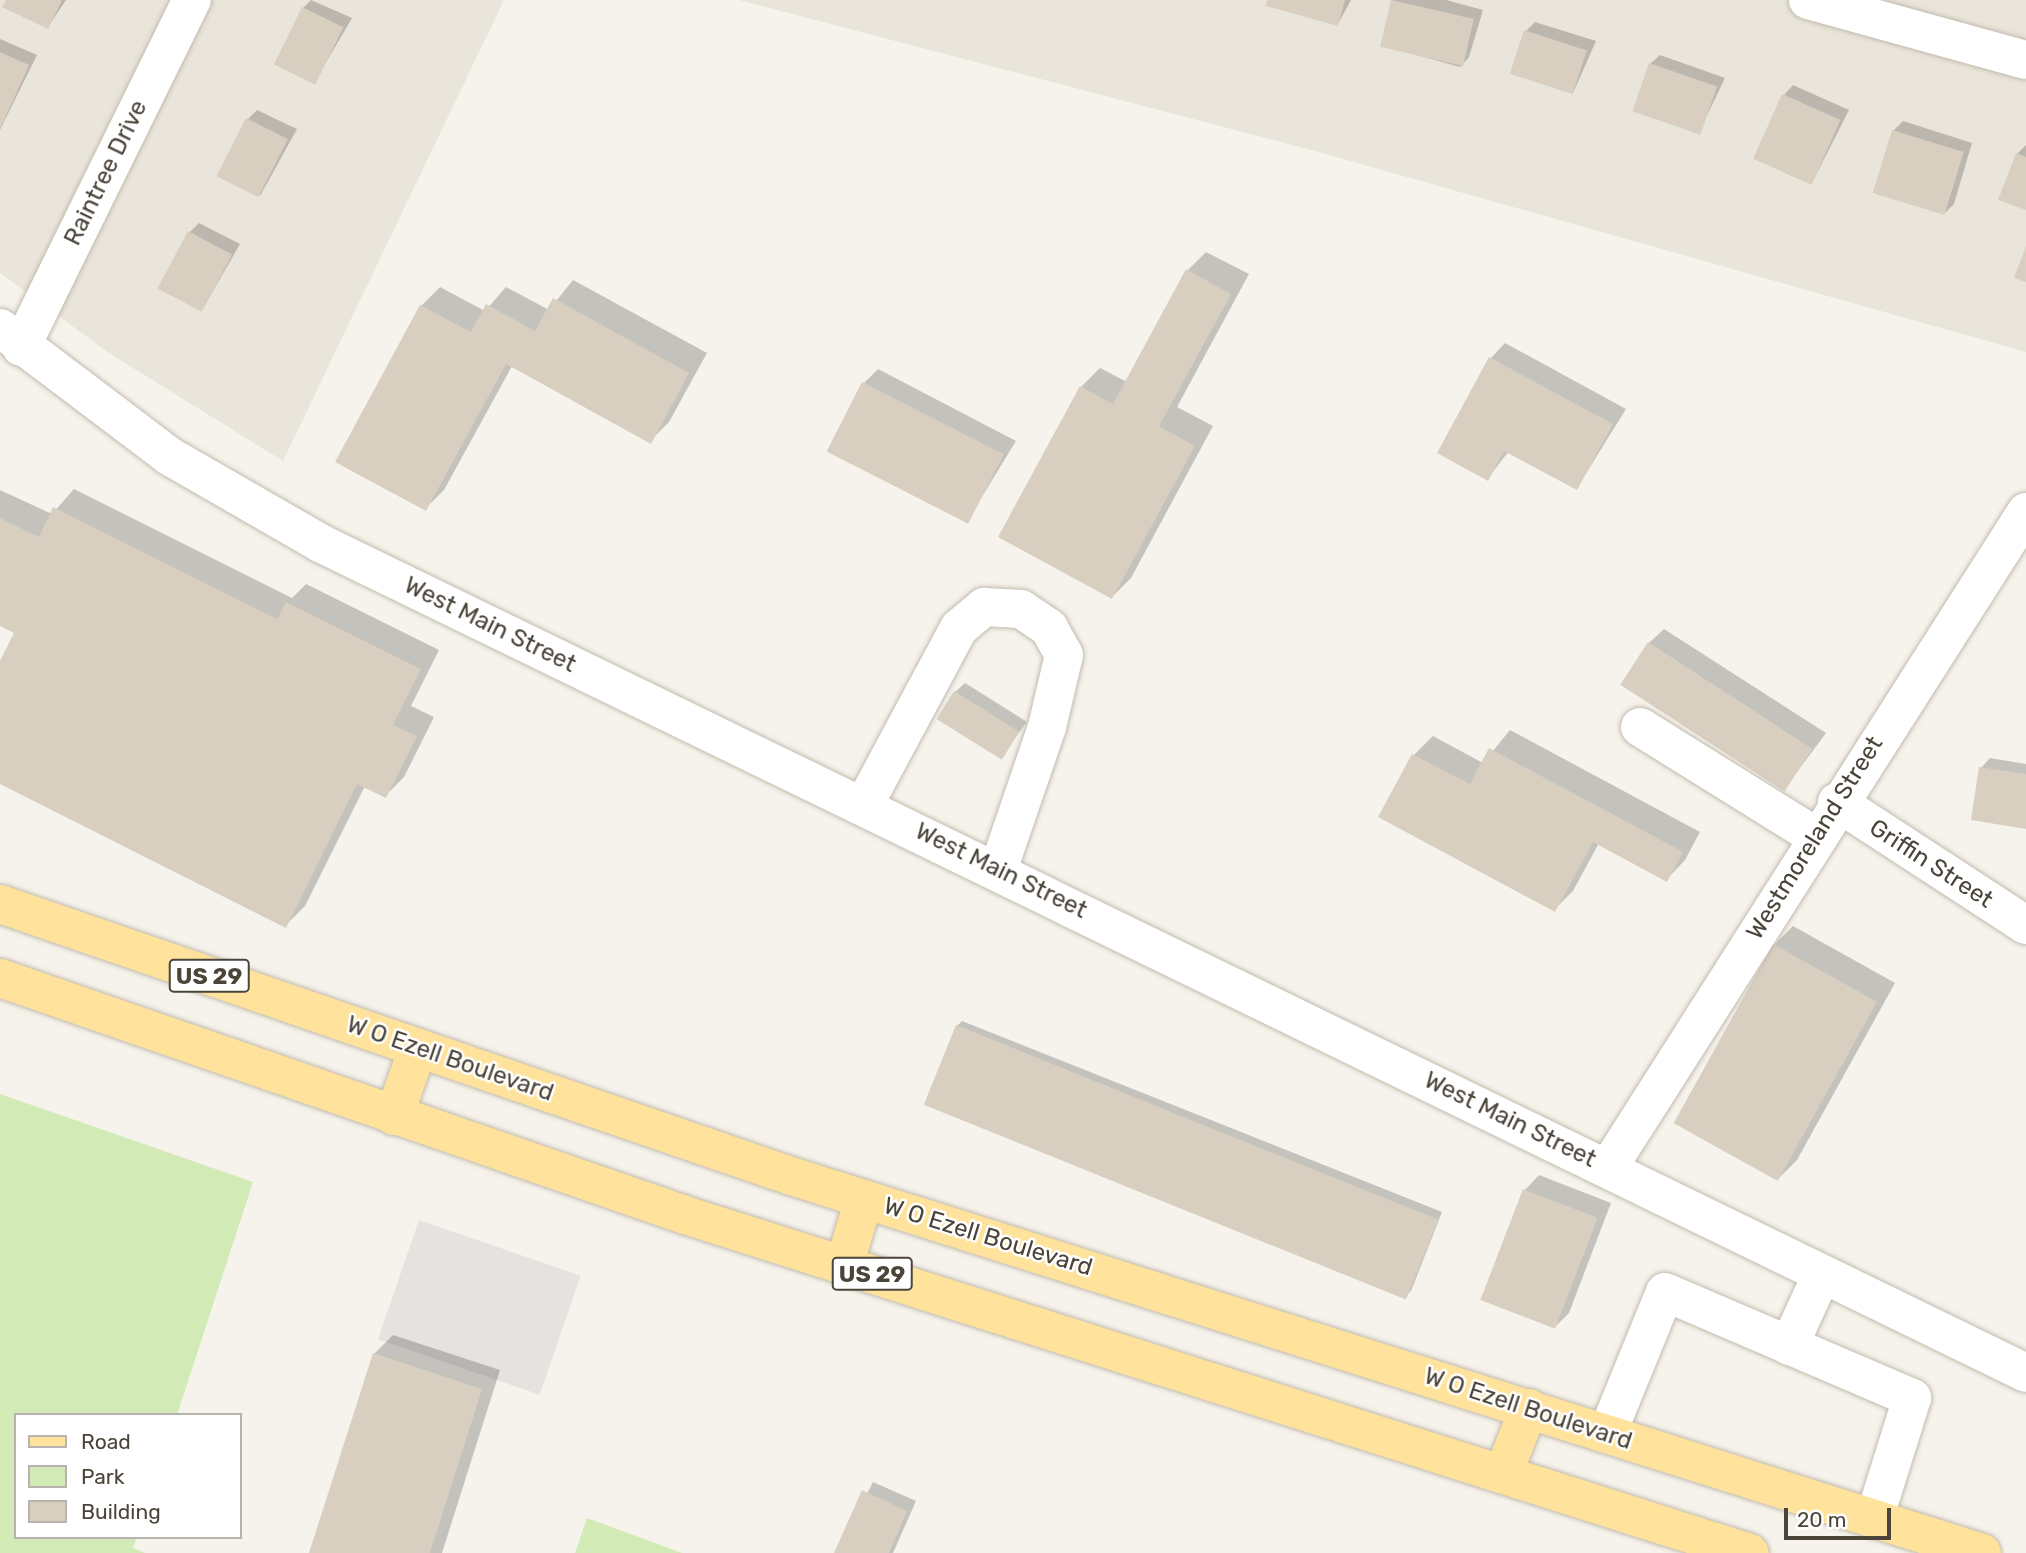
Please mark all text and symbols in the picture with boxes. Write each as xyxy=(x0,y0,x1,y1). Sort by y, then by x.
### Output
street label: Raintree Drive xyxy=(58,96,154,250)
street label: West Main Street xyxy=(399,571,581,679)
street label: Westmoreland Street xyxy=(1741,731,1889,945)
street label: Griffin Street xyxy=(1864,813,1998,915)
street label: West Main Street xyxy=(910,817,1092,925)
road number: US 29 xyxy=(167,956,251,995)
street label: W O Ezell Boulevard xyxy=(343,1010,557,1108)
street label: West Main Street xyxy=(1419,1066,1601,1174)
street label: W O Ezell Boulevard xyxy=(880,1191,1096,1283)
road number: US 29 xyxy=(830,1254,914,1294)
street label: W O Ezell Boulevard xyxy=(1420,1362,1636,1456)
legend xyxy=(14,1413,242,1539)
text: Road xyxy=(81,1429,131,1454)
text: Park xyxy=(81,1464,125,1489)
scale bar xyxy=(1788,1494,1895,1538)
text: Building xyxy=(81,1499,161,1524)
text: 20 m xyxy=(1797,1507,1846,1532)

